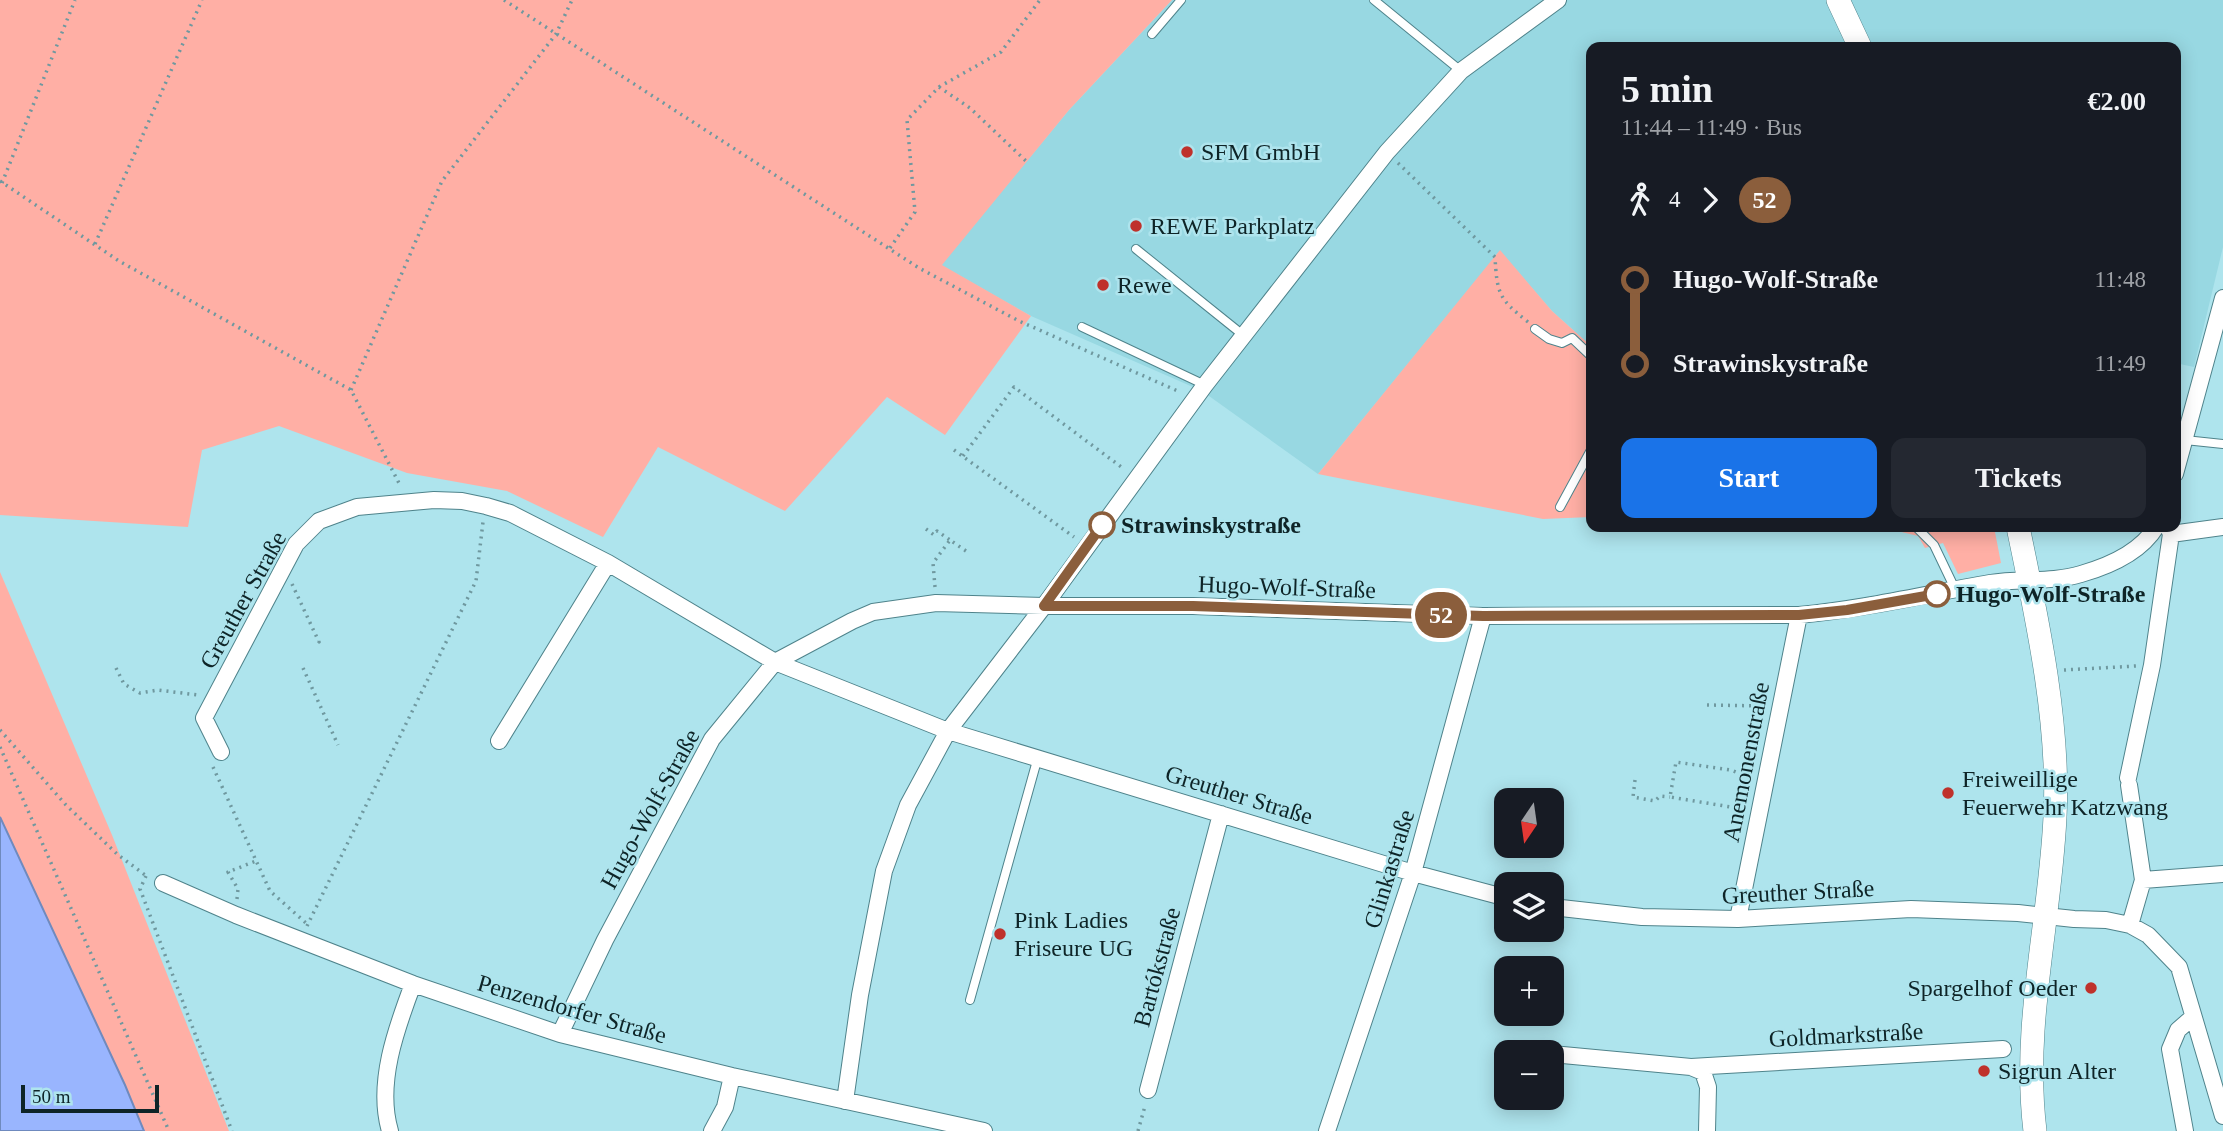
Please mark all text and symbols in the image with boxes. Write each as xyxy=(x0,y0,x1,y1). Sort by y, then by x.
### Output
text: 5 min xyxy=(1621,68,1713,110)
text: €2.00 xyxy=(2088,87,2146,116)
text: 11:44 – 11:49 · Bus xyxy=(1621,115,1802,140)
place label: SFM GmbH xyxy=(1201,139,1320,165)
marker: SFM GmbH xyxy=(1179,144,1195,160)
icon: walk xyxy=(1621,181,1659,219)
icon: forward xyxy=(1691,181,1729,219)
text: 4 xyxy=(1669,187,1681,212)
text: 52 xyxy=(1753,187,1777,213)
place label: REWE Parkplatz xyxy=(1150,213,1315,239)
marker: REWE Parkplatz xyxy=(1128,218,1144,234)
text: Hugo-Wolf-Straße xyxy=(1673,265,1878,294)
text: 11:48 xyxy=(2094,267,2146,292)
place label: Rewe xyxy=(1117,272,1172,298)
marker: Rewe xyxy=(1095,277,1111,293)
text: Strawinskystraße xyxy=(1673,349,1868,378)
text: 11:49 xyxy=(2094,351,2146,376)
button: Start xyxy=(1621,438,1877,518)
button: Tickets xyxy=(1891,438,2146,518)
marker: Strawinskystraße xyxy=(1089,512,1115,538)
place label: Strawinskystraße xyxy=(1121,512,1301,538)
street label: Greuther Straße xyxy=(195,527,291,673)
street label: Hugo-Wolf-Straße xyxy=(1198,571,1376,603)
marker: Hugo-Wolf-Straße xyxy=(1924,581,1950,607)
place label: Hugo-Wolf-Straße xyxy=(1956,581,2146,607)
line badge: 52 xyxy=(1410,592,1472,638)
text: 52 xyxy=(1429,602,1453,628)
street label: Anemonenstraße xyxy=(1718,680,1774,844)
street label: Hugo-Wolf-Straße xyxy=(595,725,705,893)
street label: Greuther Straße xyxy=(1162,760,1316,830)
place label: Freiweillige Feuerwehr Katzwang xyxy=(1962,766,2168,820)
marker: Freiweillige Feuerwehr Katzwang xyxy=(1940,785,1956,801)
north arrow xyxy=(1494,788,1564,858)
map controls xyxy=(1494,788,1564,1110)
street label: Glinkastraße xyxy=(1359,807,1419,931)
button: layers xyxy=(1494,872,1564,942)
street label: Greuther Straße xyxy=(1721,875,1875,909)
street label: Bartókstraße xyxy=(1129,904,1185,1030)
place label: Pink Ladies Friseure UG xyxy=(1014,907,1133,961)
marker: Pink Ladies Friseure UG xyxy=(992,926,1008,942)
button: + xyxy=(1494,956,1564,1026)
street label: Penzendorfer Straße xyxy=(475,970,669,1048)
place label: Spargelhof Oeder xyxy=(1908,975,2077,1001)
marker: Spargelhof Oeder xyxy=(2083,980,2099,996)
street label: Goldmarkstraße xyxy=(1768,1018,1924,1052)
button: − xyxy=(1494,1040,1564,1110)
place label: Sigrun Alter xyxy=(1998,1058,2116,1084)
marker: Sigrun Alter xyxy=(1976,1063,1992,1079)
scale bar xyxy=(21,1082,159,1114)
text: 50 m xyxy=(32,1086,71,1107)

